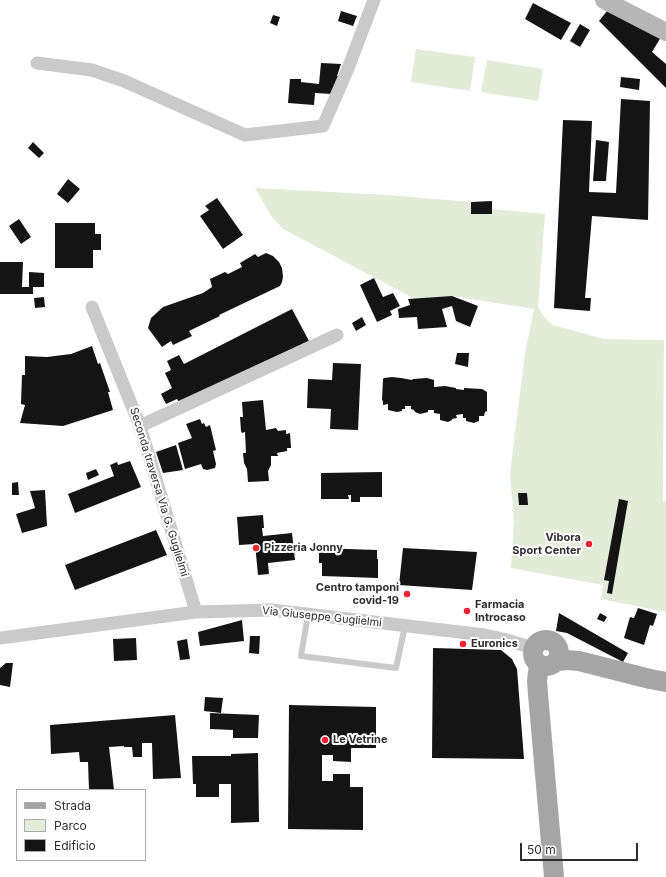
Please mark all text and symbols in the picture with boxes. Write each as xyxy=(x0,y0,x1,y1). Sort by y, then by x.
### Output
street label: Seconda traversa Via G. Guglielmi xyxy=(127,406,191,578)
place label: Vibora Sport Center xyxy=(512,531,581,557)
marker: Vibora Sport Center xyxy=(584,539,594,549)
place label: Pizzeria Jonny xyxy=(264,541,343,555)
marker: Pizzeria Jonny xyxy=(251,543,261,553)
place label: Centro tamponi covid-19 xyxy=(316,581,399,607)
marker: Centro tamponi covid-19 xyxy=(402,589,412,599)
place label: Farmacia Introcaso xyxy=(475,598,526,624)
street label: Via Giuseppe Guglielmi xyxy=(262,604,382,630)
marker: Farmacia Introcaso xyxy=(462,606,472,616)
place label: Euronics xyxy=(471,637,518,651)
marker: Euronics xyxy=(458,639,468,649)
place label: Le Vetrine xyxy=(333,733,387,747)
marker: Le Vetrine xyxy=(320,735,330,745)
legend xyxy=(16,789,146,861)
text: Strada xyxy=(54,798,91,813)
text: Parco xyxy=(54,818,87,833)
scale bar xyxy=(522,835,640,861)
text: Edificio xyxy=(54,838,96,853)
text: 50 m xyxy=(527,842,556,857)

